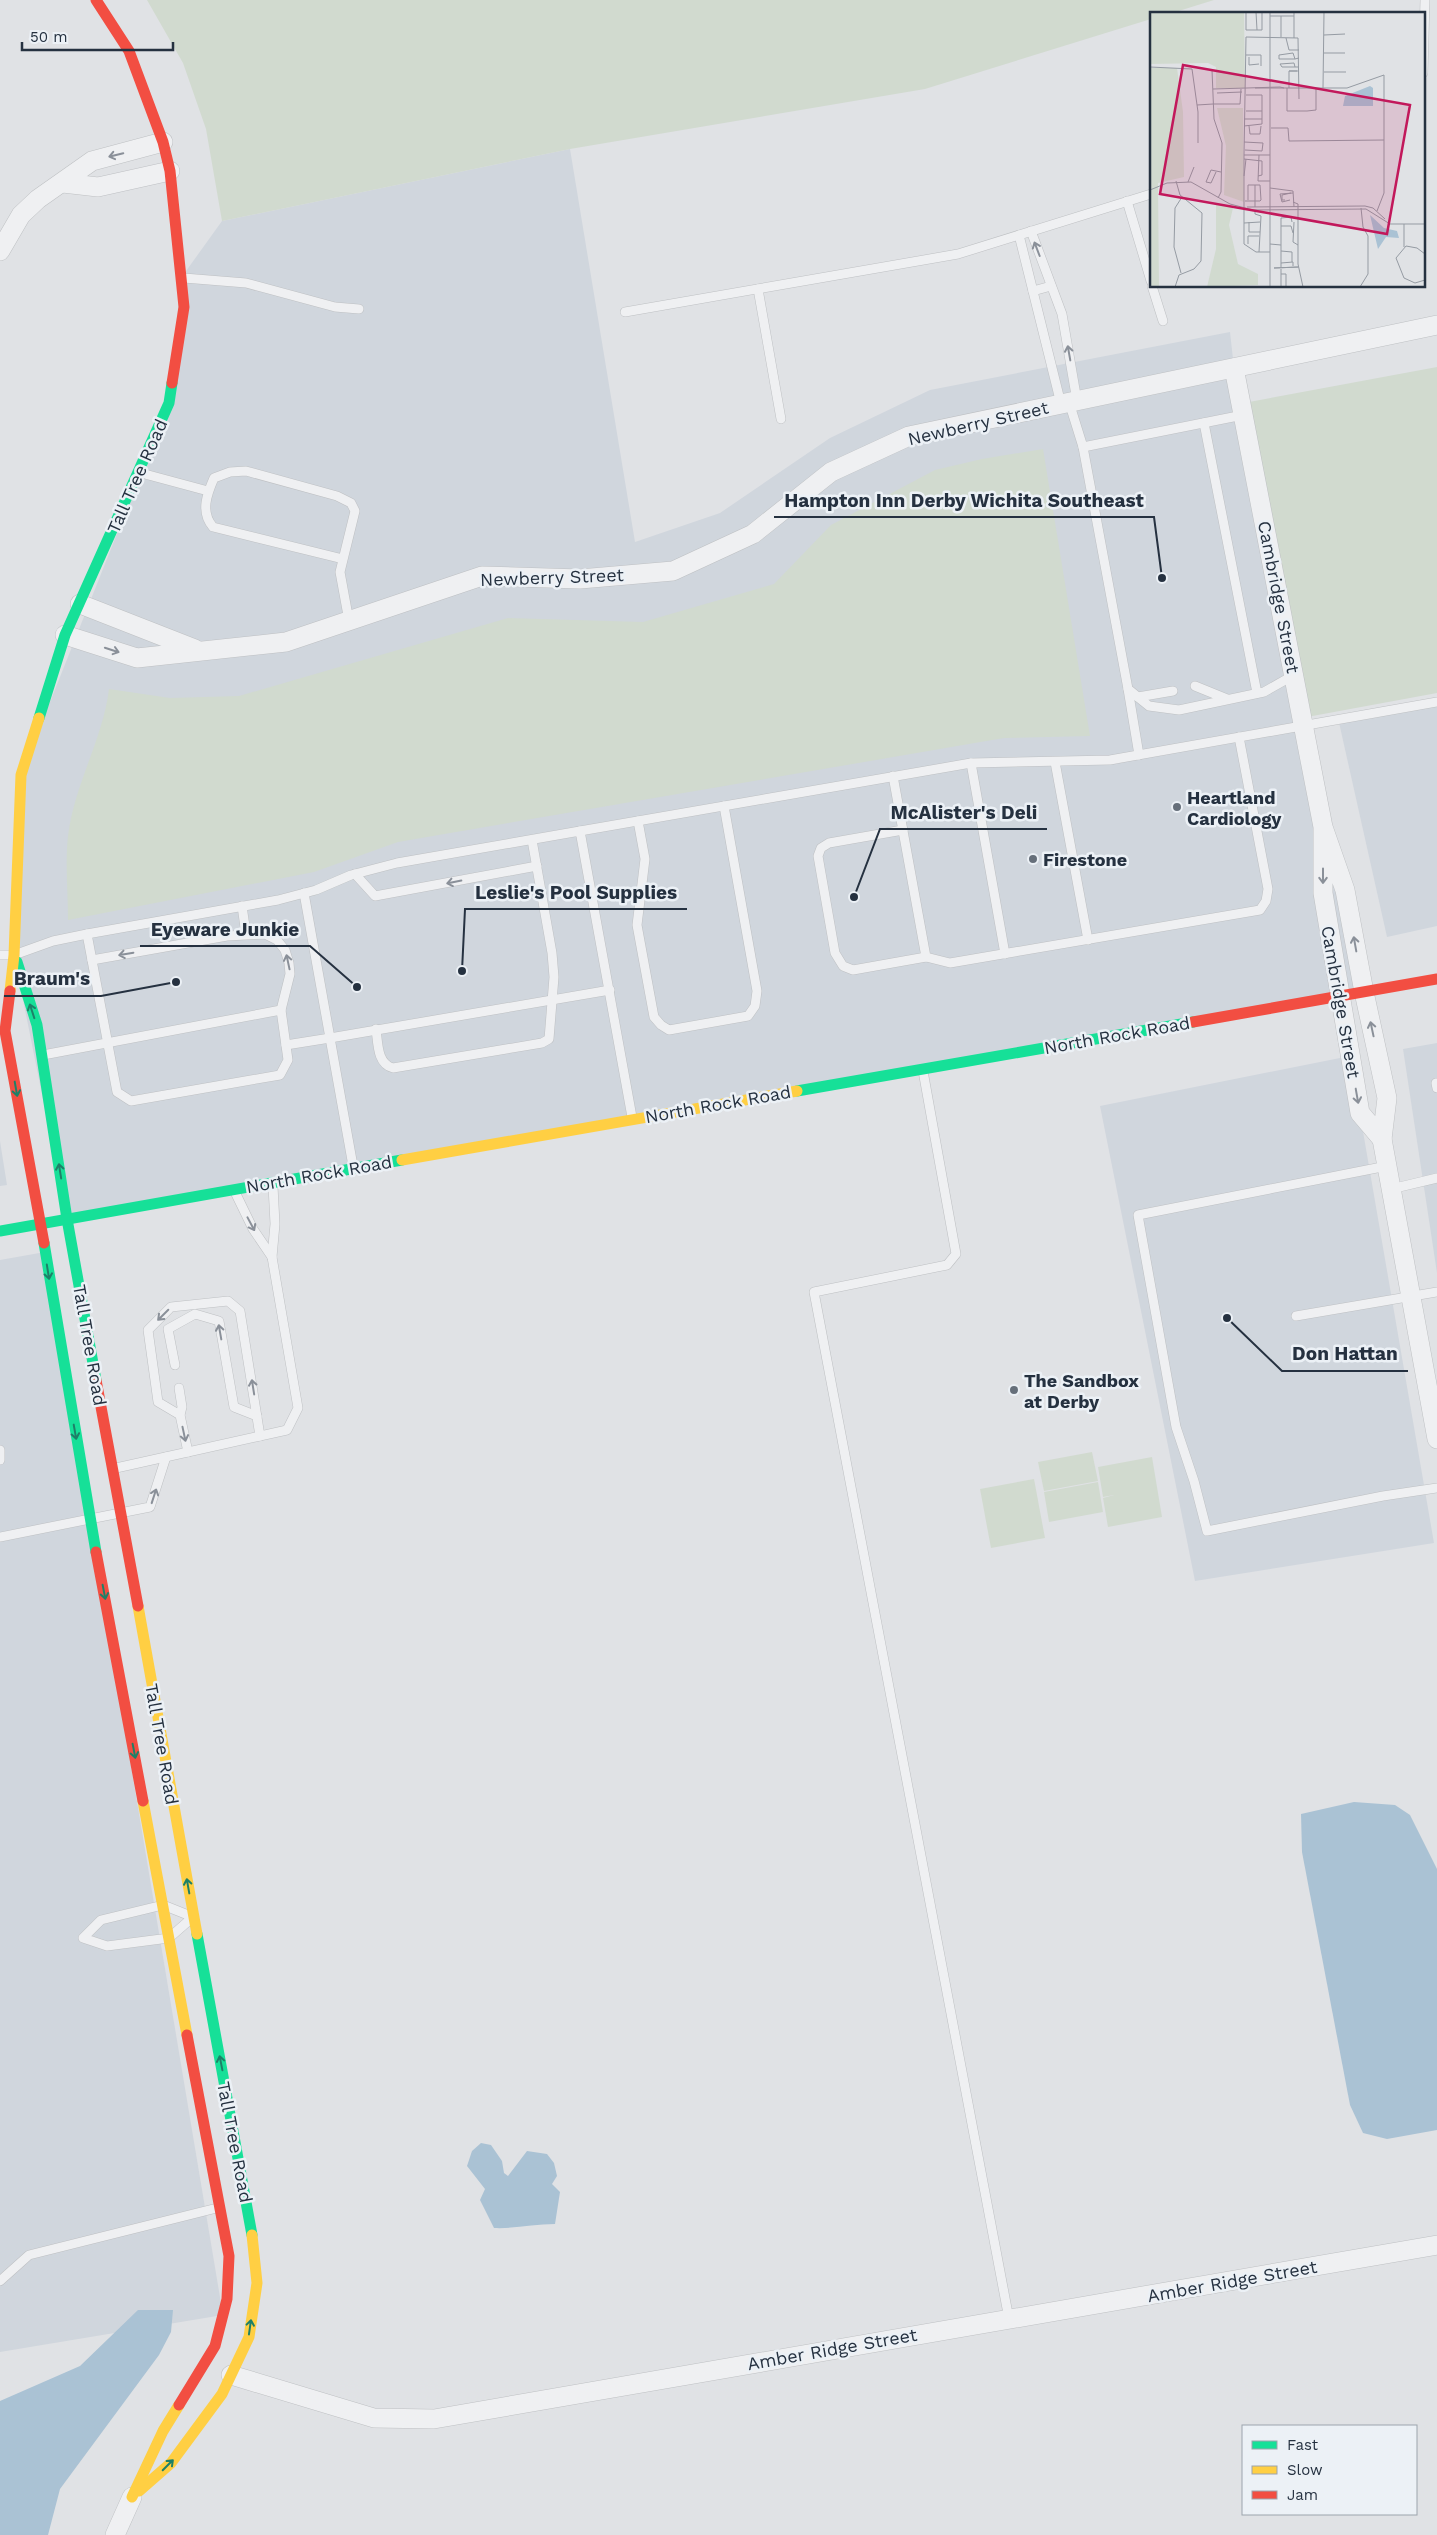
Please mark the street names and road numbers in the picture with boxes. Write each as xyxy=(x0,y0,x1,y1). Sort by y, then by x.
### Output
street label: Newberry Street xyxy=(906,396,1051,449)
street label: Tall Tree Road xyxy=(102,416,172,536)
street label: Cambridge Street xyxy=(1254,519,1304,675)
street label: Newberry Street xyxy=(480,564,625,590)
street label: Cambridge Street xyxy=(1317,924,1365,1080)
street label: North Rock Road xyxy=(1042,1012,1192,1058)
street label: North Rock Road xyxy=(643,1081,793,1127)
street label: North Rock Road xyxy=(244,1151,394,1197)
street label: Tall Tree Road xyxy=(69,1283,111,1407)
street label: Tall Tree Road xyxy=(141,1682,183,1806)
street label: Tall Tree Road xyxy=(213,2080,257,2204)
street label: Amber Ridge Street xyxy=(1145,2256,1319,2306)
street label: Amber Ridge Street xyxy=(745,2324,919,2374)

